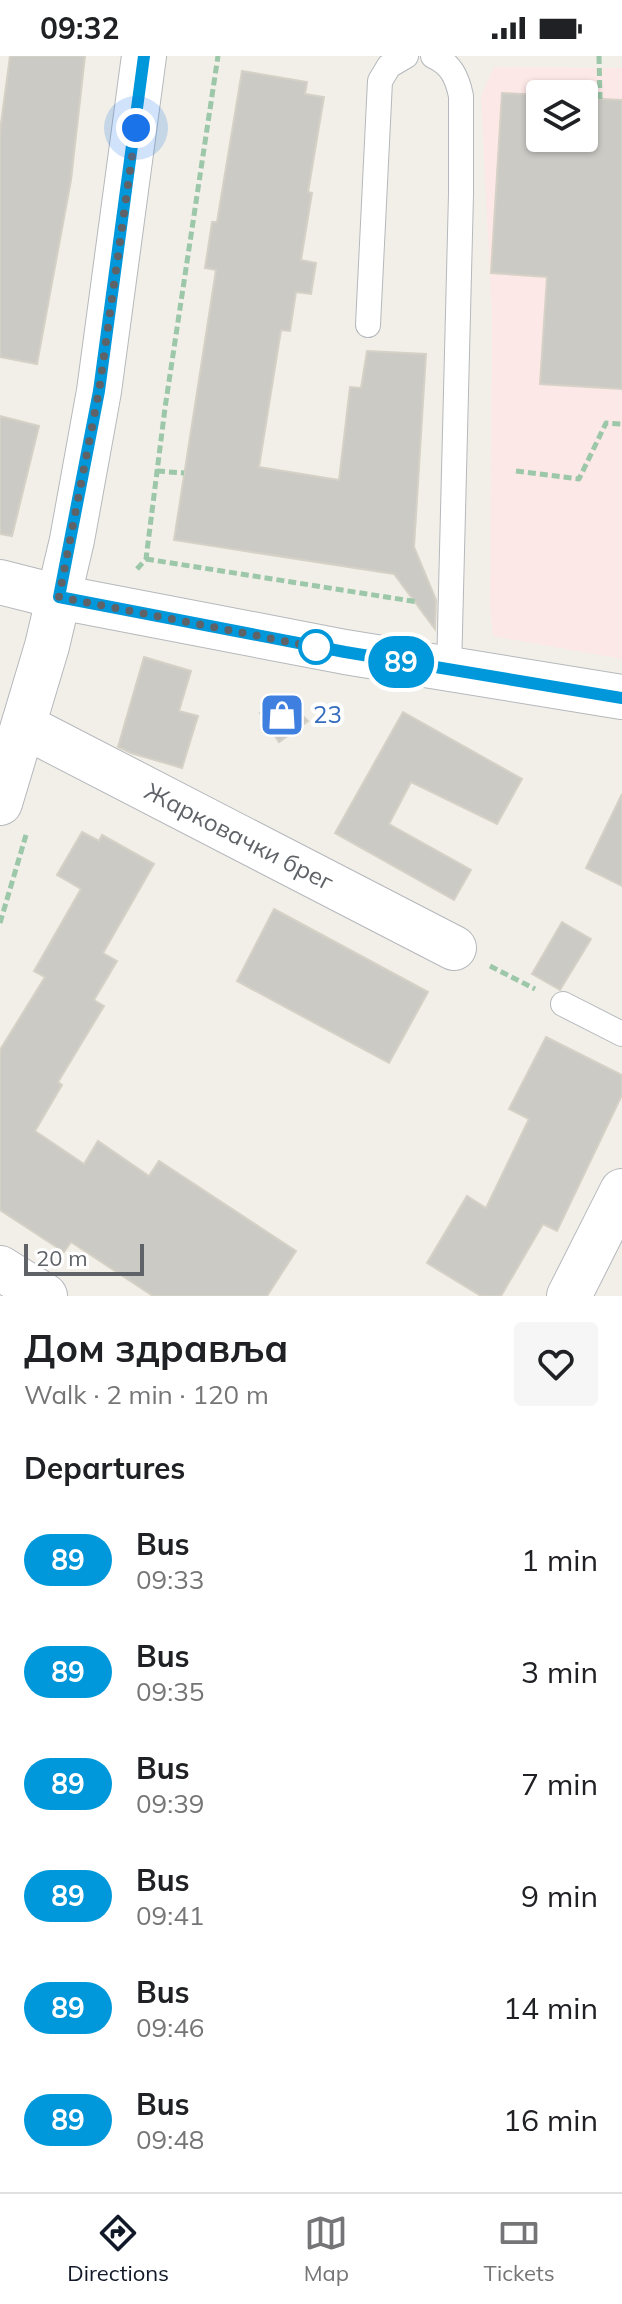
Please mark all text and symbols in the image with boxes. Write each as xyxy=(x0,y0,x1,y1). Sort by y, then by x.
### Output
text: 09:32 xyxy=(40,9,119,47)
map controls xyxy=(526,80,598,152)
button: layers xyxy=(526,80,598,152)
your location xyxy=(116,108,156,148)
unlabelled marker xyxy=(299,630,333,664)
line badge: 89 xyxy=(365,636,437,688)
text: 89 xyxy=(384,644,418,679)
shop icon: 23 xyxy=(258,691,306,739)
place label: 23 xyxy=(313,699,342,729)
street label: Жарковачки брег xyxy=(140,776,339,897)
scale bar xyxy=(24,1240,144,1276)
text: 20 m xyxy=(36,1244,87,1272)
button: heart xyxy=(514,1322,598,1406)
text: Дом здравља xyxy=(24,1324,288,1372)
text: Walk · 2 min · 120 m xyxy=(24,1378,269,1411)
text: Departures xyxy=(24,1449,185,1487)
text: Bus xyxy=(136,1525,190,1563)
text: 1 min xyxy=(521,1541,598,1579)
text: 89 xyxy=(51,1542,85,1577)
text: 09:33 xyxy=(136,1563,204,1596)
text: Bus xyxy=(136,1637,190,1675)
text: 3 min xyxy=(521,1653,598,1691)
text: 89 xyxy=(51,1654,85,1689)
text: 09:35 xyxy=(136,1675,204,1708)
text: Bus xyxy=(136,1749,190,1787)
text: 7 min xyxy=(521,1765,598,1803)
text: 89 xyxy=(51,1766,85,1801)
text: 09:39 xyxy=(136,1787,204,1820)
text: Bus xyxy=(136,1861,190,1899)
text: 9 min xyxy=(521,1877,598,1915)
text: 89 xyxy=(51,1878,85,1913)
text: 09:41 xyxy=(136,1899,204,1932)
text: Bus xyxy=(136,1973,190,2011)
text: 14 min xyxy=(503,1989,598,2027)
text: 89 xyxy=(51,1990,85,2025)
text: 09:46 xyxy=(136,2011,204,2044)
text: Bus xyxy=(136,2085,190,2123)
text: 16 min xyxy=(503,2101,598,2139)
text: 89 xyxy=(51,2102,85,2137)
text: 09:48 xyxy=(136,2123,204,2156)
tab: Directions xyxy=(67,2211,169,2287)
tab: Map xyxy=(304,2211,349,2287)
tab: Tickets xyxy=(484,2211,555,2287)

